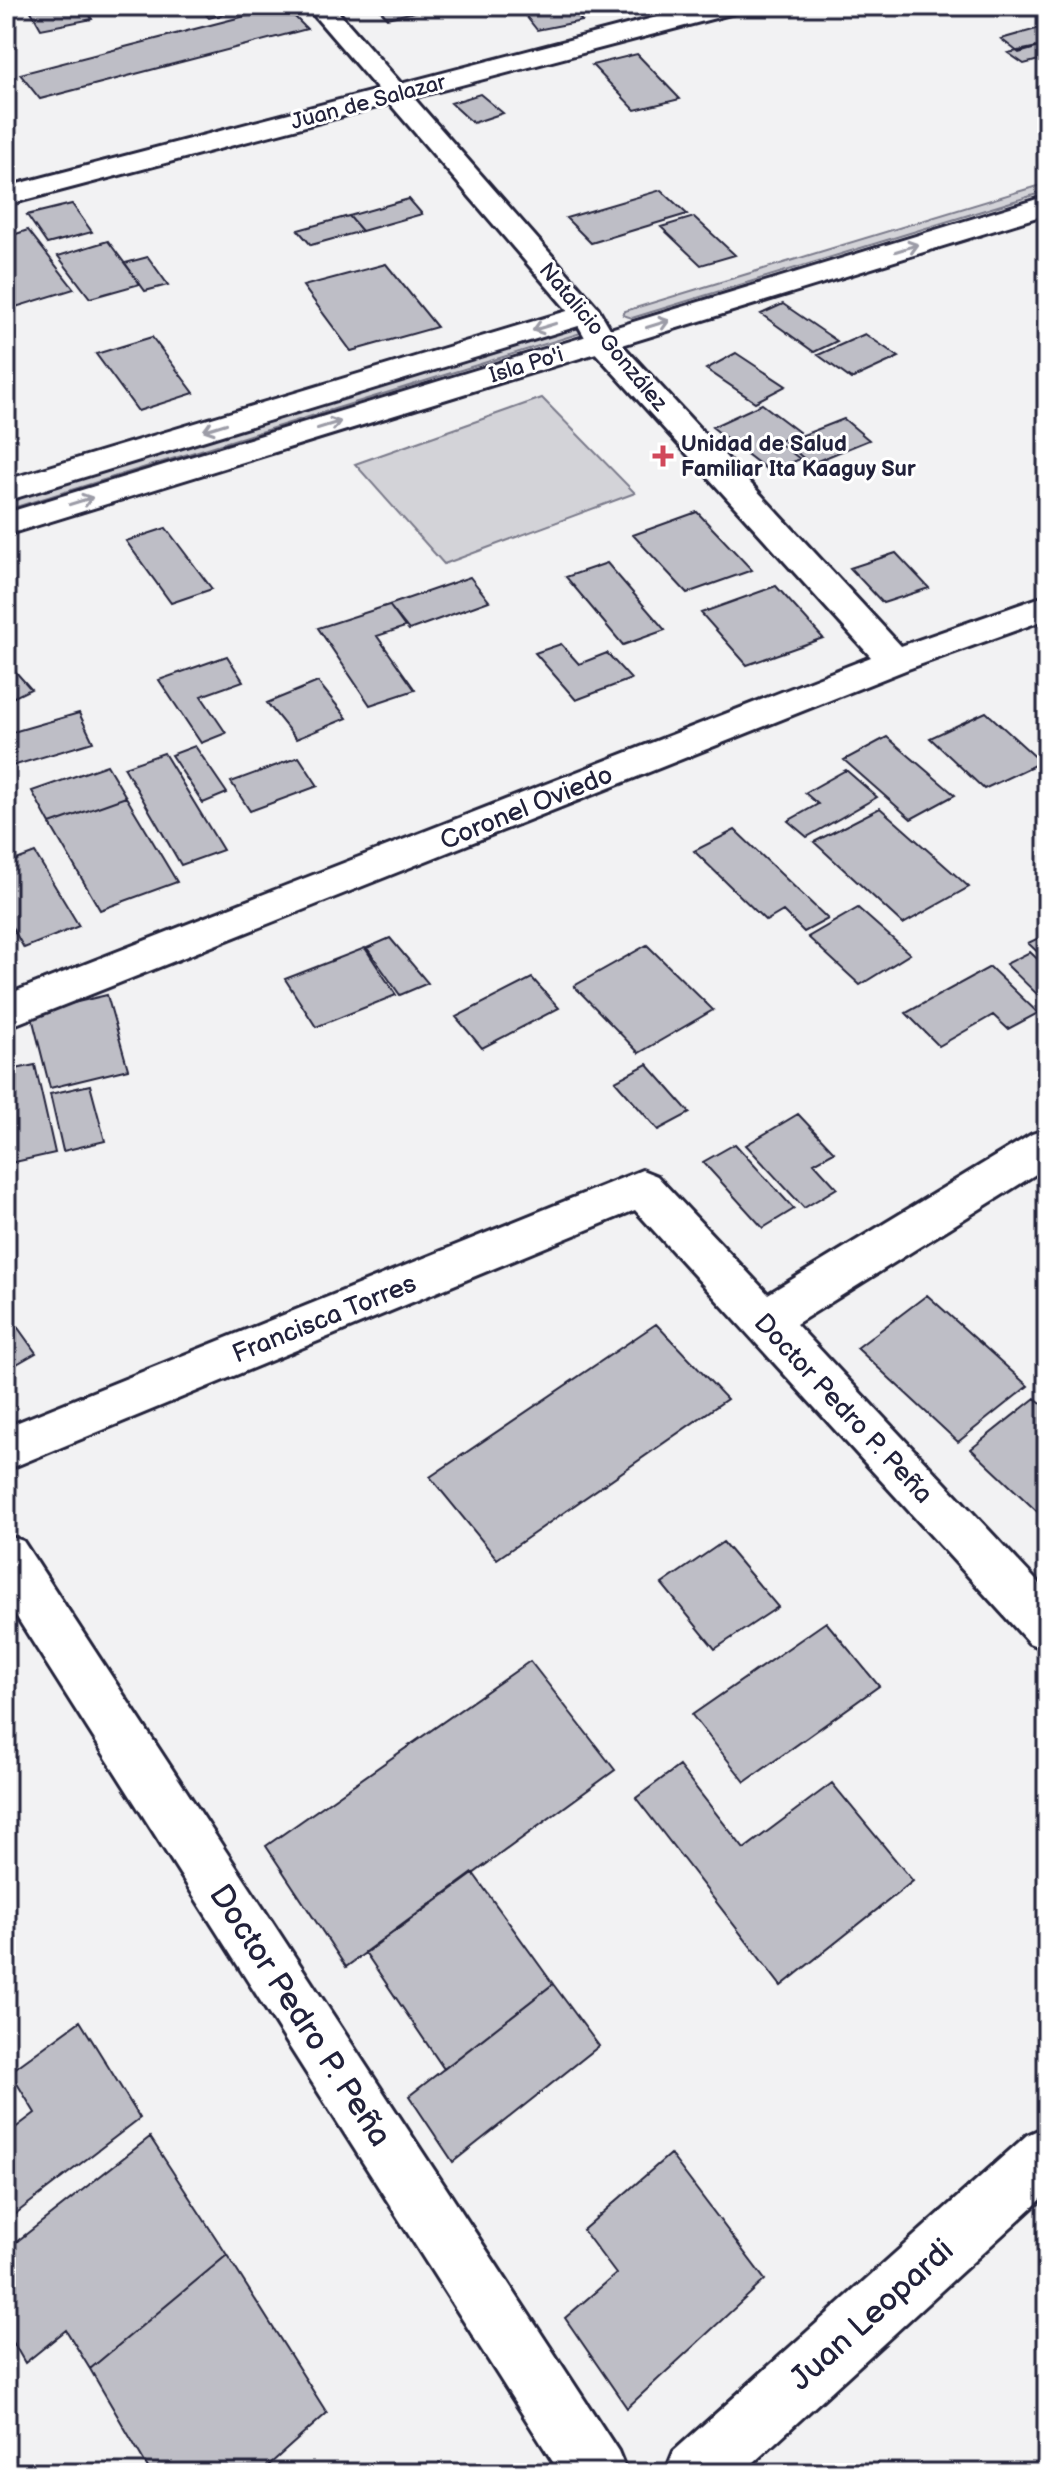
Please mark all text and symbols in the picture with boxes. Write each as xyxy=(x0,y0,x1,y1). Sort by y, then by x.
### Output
street label: Juan de Salazar xyxy=(288,69,450,136)
one-way arrow xyxy=(893,240,919,255)
street label: Natalicio González xyxy=(533,257,673,417)
one-way arrow xyxy=(645,316,670,330)
one-way arrow xyxy=(531,320,557,335)
street label: Isla Po'i xyxy=(486,341,567,389)
one-way arrow xyxy=(316,417,342,432)
one-way arrow xyxy=(202,420,228,435)
place label: Unidad de Salud Familiar Ita Kaaguy Sur xyxy=(681,431,916,483)
marker: Unidad de Salud Familiar Ita Kaaguy Sur xyxy=(652,445,674,467)
one-way arrow xyxy=(67,493,93,508)
street label: Coronel Oviedo xyxy=(436,760,617,857)
street label: Francisca Torres xyxy=(228,1268,421,1370)
street label: Doctor Pedro P. Peña xyxy=(747,1308,939,1510)
street label: Doctor Pedro P. Peña xyxy=(200,1877,399,2154)
street label: Juan Leopardi xyxy=(782,2231,962,2399)

